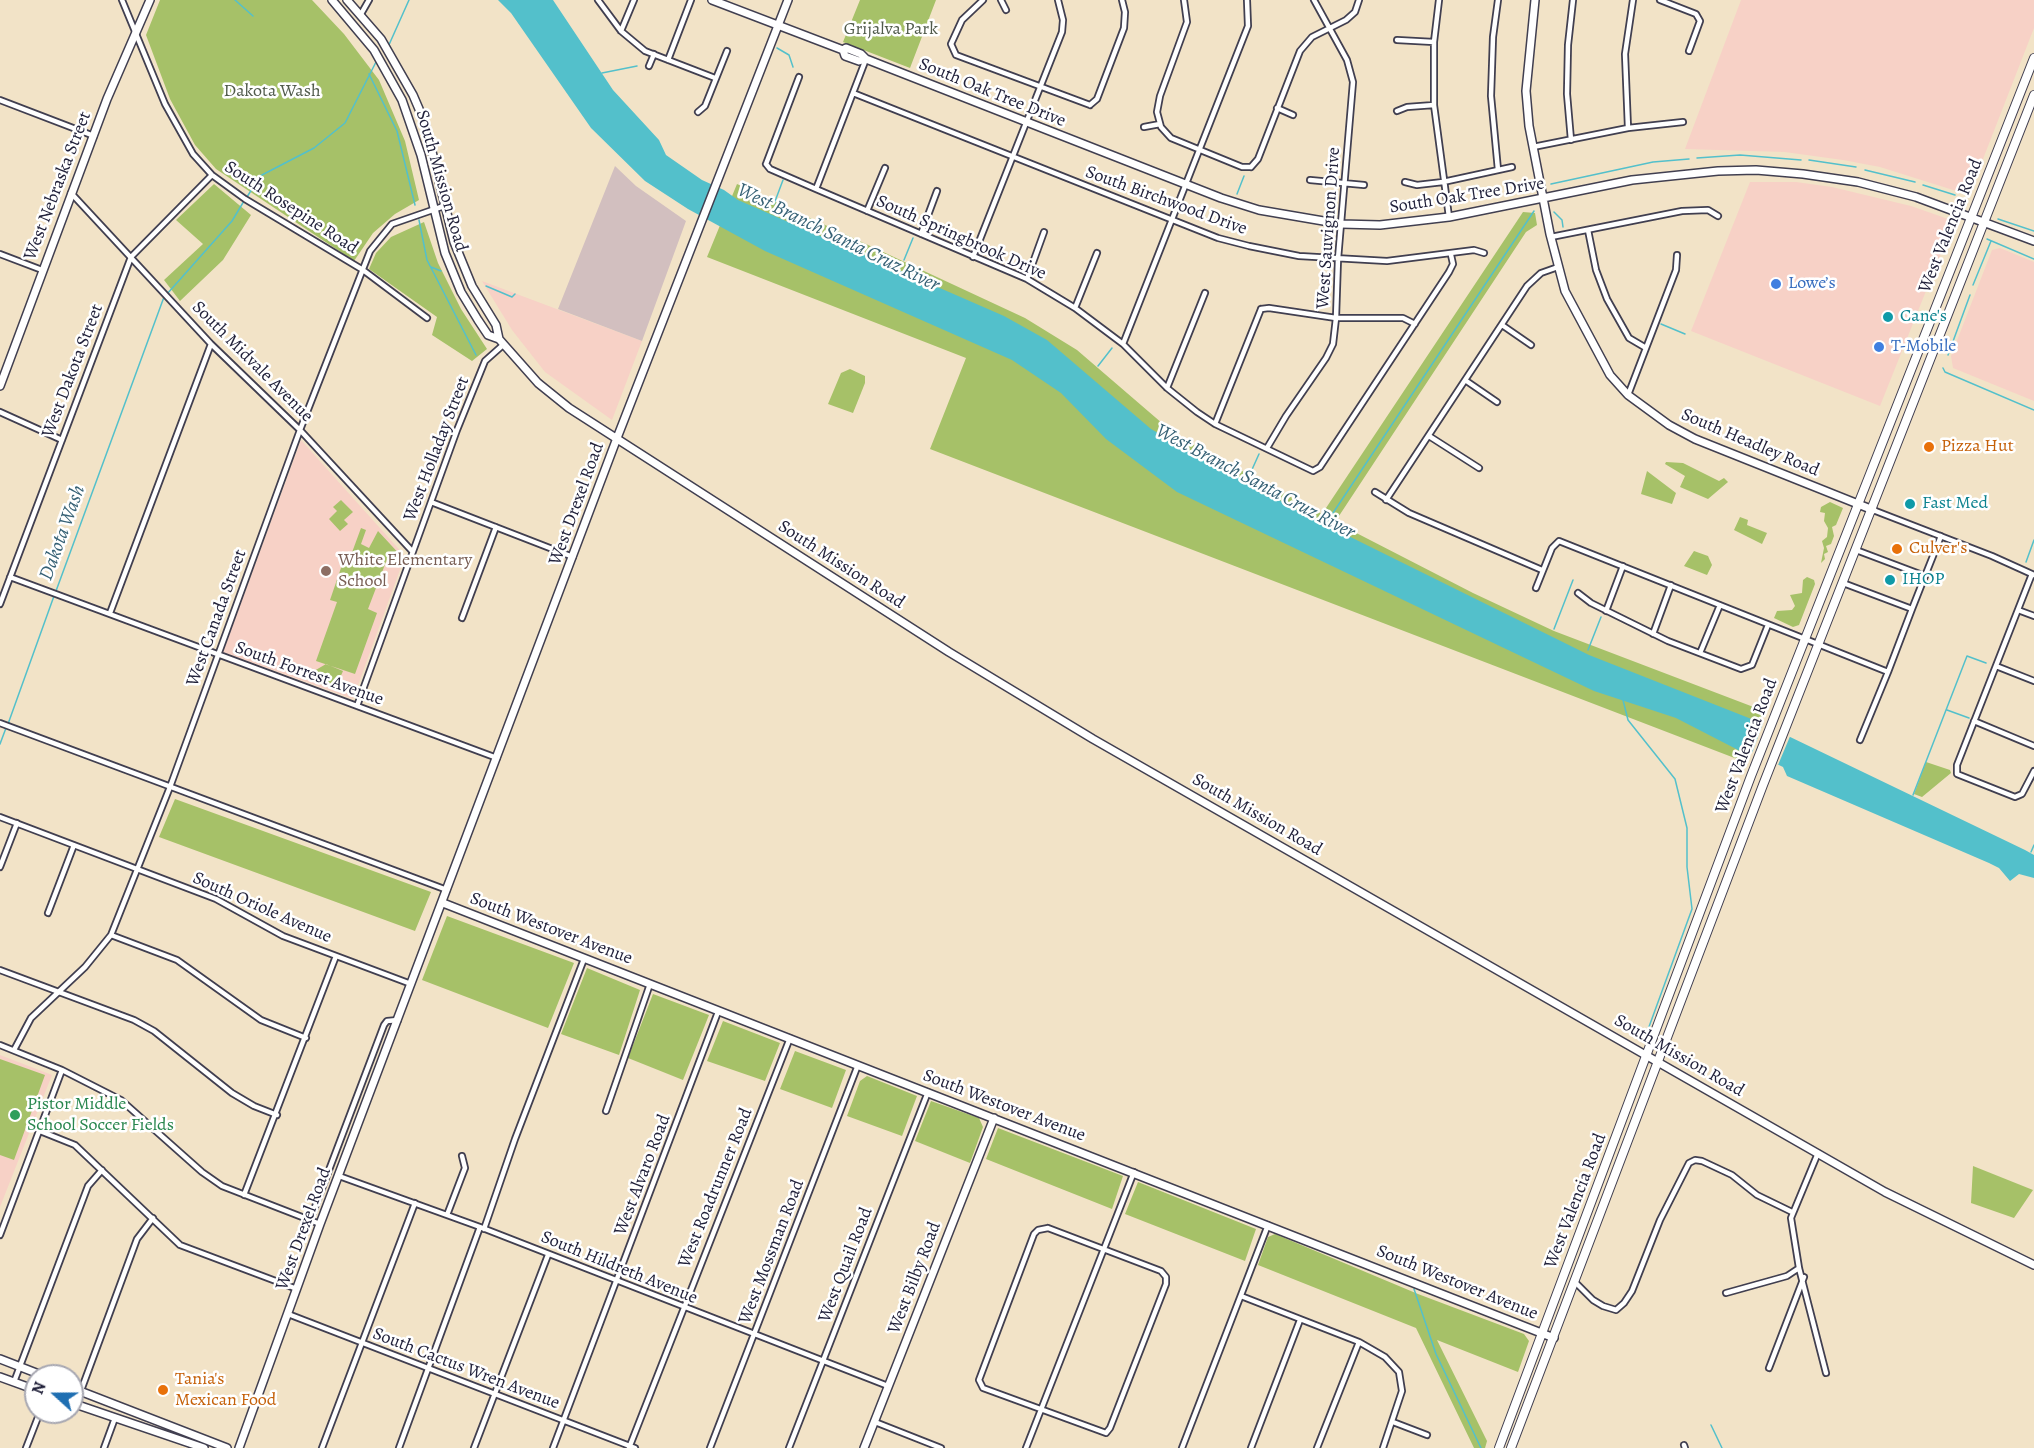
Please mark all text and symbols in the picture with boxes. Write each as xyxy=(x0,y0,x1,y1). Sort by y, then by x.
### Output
park label: Grijalva Park xyxy=(844,19,938,41)
street label: South Oak Tree Drive xyxy=(915,54,1069,132)
park label: Dakota Wash xyxy=(223,81,321,103)
street label: South Mission Road xyxy=(410,108,472,254)
street label: West Nebraska Street xyxy=(20,109,96,263)
street label: West Sauvignon Drive xyxy=(1313,146,1345,310)
street label: West Valencia Road xyxy=(1914,156,1988,296)
street label: South Rosepine Road xyxy=(220,157,362,259)
street label: South Birchwood Drive xyxy=(1082,162,1250,240)
street label: South Oak Tree Drive xyxy=(1388,173,1546,219)
water label: West Branch Santa Cruz River xyxy=(733,179,943,297)
street label: South Springbrook Drive xyxy=(873,191,1049,285)
place label: Lowe’s xyxy=(1788,273,1836,295)
marker: Lowe’s xyxy=(1769,277,1783,291)
street label: South Midvale Avenue xyxy=(187,297,317,427)
street label: West Dakota Street xyxy=(38,301,108,441)
place label: Cane's xyxy=(1900,306,1947,328)
marker: Cane's xyxy=(1881,310,1895,324)
place label: T-Mobile xyxy=(1891,336,1956,358)
marker: T-Mobile xyxy=(1872,340,1886,354)
street label: West Holladay Street xyxy=(399,374,475,524)
street label: South Headley Road xyxy=(1678,404,1822,482)
water label: West Branch Santa Cruz River xyxy=(1151,419,1359,545)
place label: Pizza Hut xyxy=(1941,436,2014,458)
street label: West Drexel Road xyxy=(545,440,609,568)
marker: Pizza Hut xyxy=(1922,440,1936,454)
water label: Dakota Wash xyxy=(35,482,91,584)
place label: Fast Med xyxy=(1922,493,1988,515)
marker: Fast Med xyxy=(1903,497,1917,511)
street label: South Mission Road xyxy=(774,516,908,614)
place label: Culver's xyxy=(1909,538,1967,560)
marker: Culver's xyxy=(1890,542,1904,556)
street label: West Canada Street xyxy=(182,547,252,689)
place label: White Elementary School xyxy=(338,550,472,592)
marker: White Elementary School xyxy=(319,564,333,578)
place label: IHOP xyxy=(1902,569,1944,591)
marker: IHOP xyxy=(1883,573,1897,587)
street label: South Forrest Avenue xyxy=(232,637,386,711)
street label: West Valencia Road xyxy=(1711,676,1783,816)
street label: South Mission Road xyxy=(1188,769,1326,861)
street label: South Oriole Avenue xyxy=(189,868,335,948)
street label: South Westover Avenue xyxy=(467,888,635,970)
street label: South Mission Road xyxy=(1610,1010,1748,1102)
street label: South Westover Avenue xyxy=(920,1065,1088,1147)
place label: Pistor Middle School Soccer Fields xyxy=(27,1094,174,1136)
street label: West Roadrunner Road xyxy=(674,1105,758,1271)
marker: Pistor Middle School Soccer Fields xyxy=(8,1108,22,1122)
street label: West Alvaro Road xyxy=(610,1112,676,1238)
street label: West Valencia Road xyxy=(1540,1131,1612,1271)
street label: West Drexel Road xyxy=(272,1165,336,1293)
street label: West Mossman Road xyxy=(735,1177,809,1327)
street label: West Quail Road xyxy=(814,1204,878,1326)
street label: West Bilby Road xyxy=(884,1219,946,1337)
street label: South Hildreth Avenue xyxy=(538,1227,700,1309)
street label: South Westover Avenue xyxy=(1373,1241,1541,1325)
street label: South Cactus Wren Avenue xyxy=(369,1323,563,1415)
north arrow xyxy=(24,1364,84,1424)
place label: Tania's Mexican Food xyxy=(175,1369,276,1412)
text: N xyxy=(27,1379,51,1398)
marker: Tania's Mexican Food xyxy=(156,1383,170,1397)

